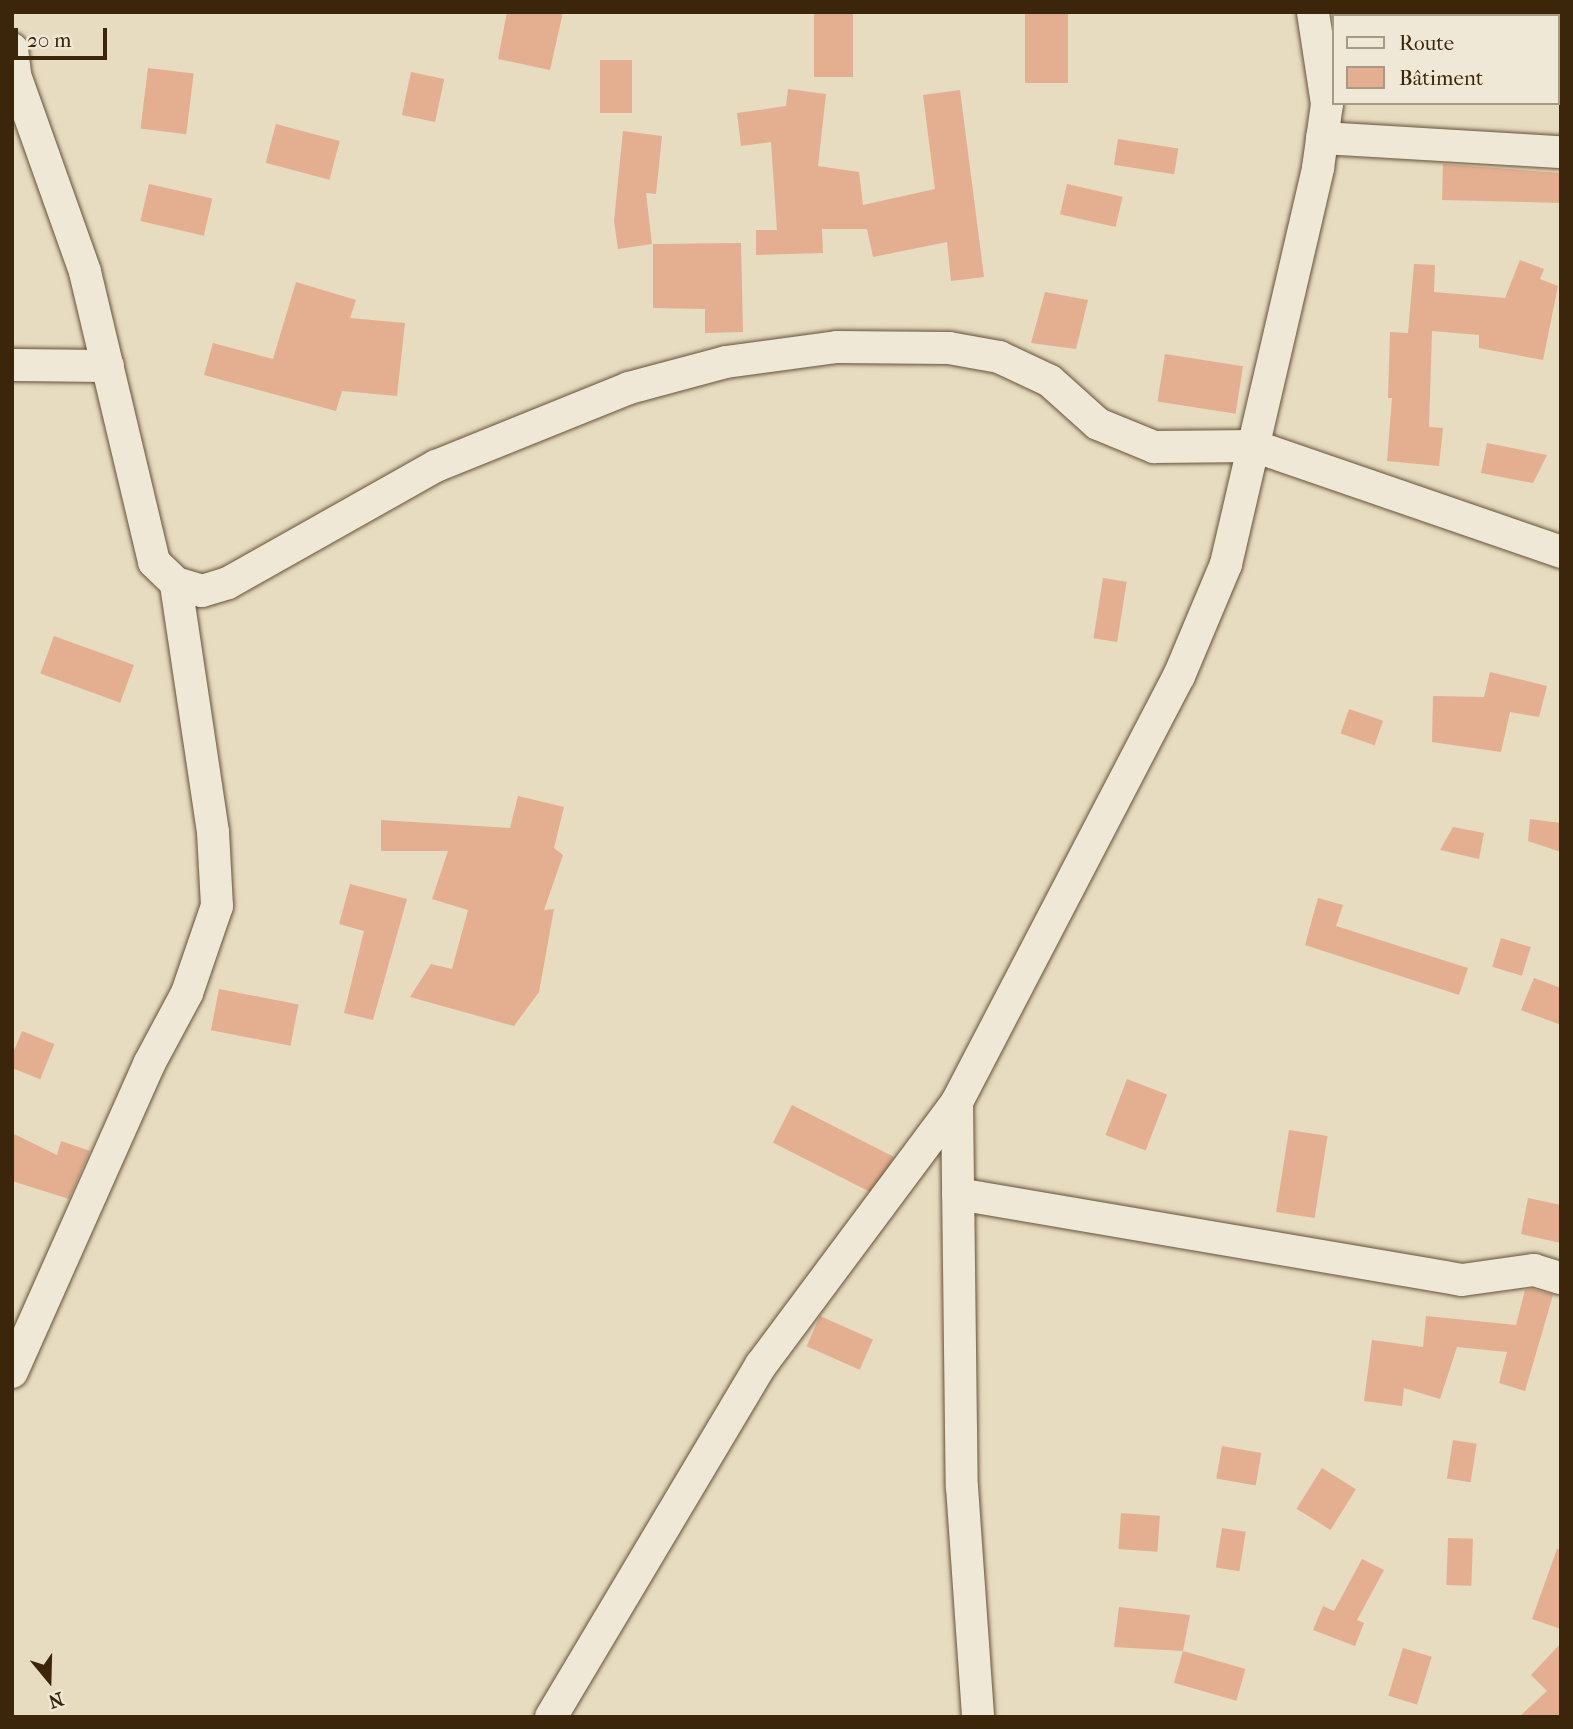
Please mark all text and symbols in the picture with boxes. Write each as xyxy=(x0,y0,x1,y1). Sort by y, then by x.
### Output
scale bar xyxy=(18,14,110,58)
legend xyxy=(1332,14,1559,105)
text: 20 m xyxy=(27,28,71,52)
text: Route xyxy=(1399,31,1454,55)
text: Bâtiment xyxy=(1399,66,1483,90)
north arrow xyxy=(14,1645,84,1715)
text: N xyxy=(45,1687,66,1713)

